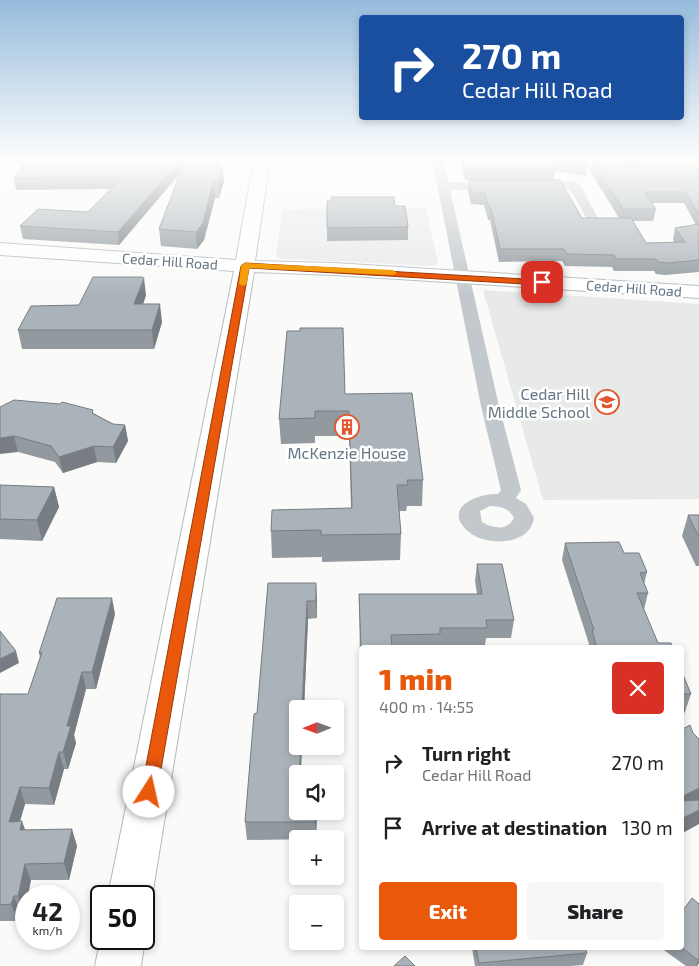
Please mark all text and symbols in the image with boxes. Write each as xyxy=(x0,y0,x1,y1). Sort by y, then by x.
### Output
text: 270 m xyxy=(462,34,561,76)
icon: right xyxy=(379,35,444,100)
text: Cedar Hill Road xyxy=(462,76,613,102)
street label: Cedar Hill Road xyxy=(122,249,218,273)
pin xyxy=(521,261,563,303)
icon: arrive xyxy=(528,268,556,296)
street label: Cedar Hill Road xyxy=(586,276,682,300)
place label: Cedar Hill Middle School xyxy=(488,384,590,421)
school or university icon: Cedar Hill Middle School xyxy=(594,389,620,415)
building icon: McKenzie House xyxy=(334,414,360,440)
place label: McKenzie House xyxy=(288,443,406,462)
text: 1 min xyxy=(379,660,453,696)
button: close xyxy=(612,662,664,714)
text: 400 m · 14:55 xyxy=(379,697,474,716)
north arrow xyxy=(289,700,344,755)
map controls xyxy=(289,700,344,950)
text: Turn right xyxy=(422,742,510,765)
icon: right xyxy=(379,749,407,777)
text: 270 m xyxy=(611,751,664,774)
position arrow xyxy=(122,765,174,817)
button: sound xyxy=(289,765,344,820)
text: Cedar Hill Road xyxy=(422,765,532,784)
icon: arrive xyxy=(379,814,407,842)
text: Arrive at destination xyxy=(422,816,607,839)
text: 130 m xyxy=(622,816,673,839)
button: + xyxy=(289,830,344,885)
button: Exit xyxy=(379,882,517,940)
button: Share xyxy=(527,882,664,940)
speed limit sign: 50 xyxy=(90,885,155,950)
button: − xyxy=(289,895,344,950)
text: 42 xyxy=(32,896,63,926)
text: km/h xyxy=(33,923,62,937)

